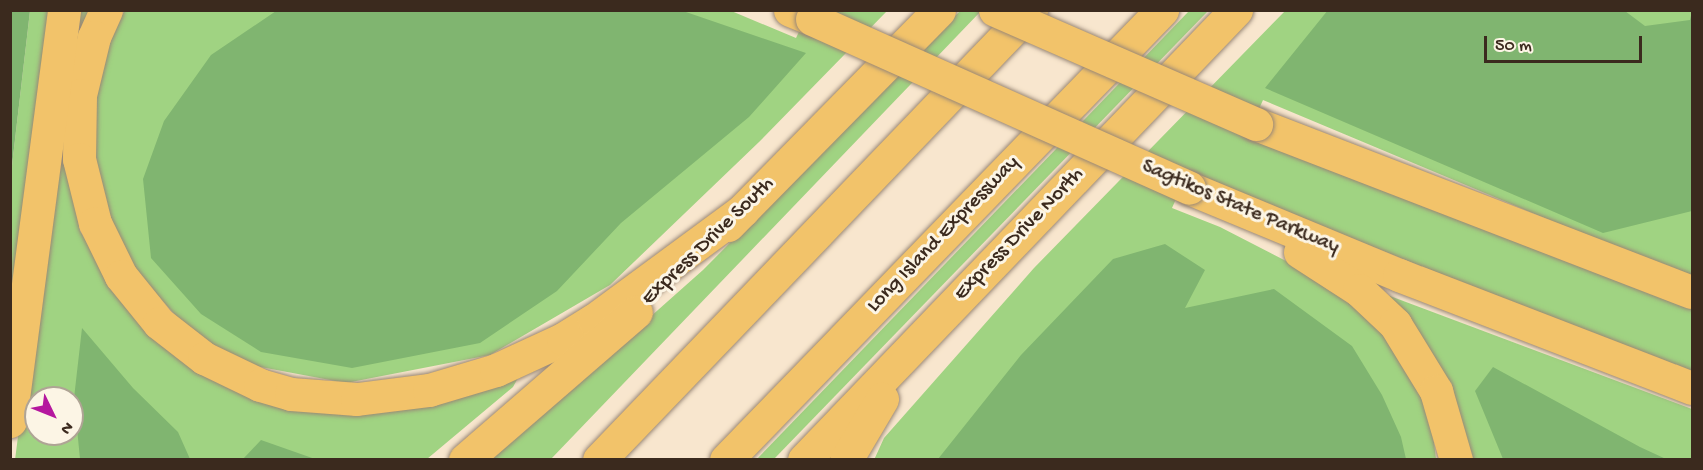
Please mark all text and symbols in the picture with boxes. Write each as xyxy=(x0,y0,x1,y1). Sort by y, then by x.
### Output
scale bar xyxy=(1487,24,1644,62)
text: 50 m xyxy=(1495,36,1532,57)
street label: Long Island Expressway xyxy=(863,151,1025,319)
street label: Sagtikos State Parkway xyxy=(1137,155,1343,261)
street label: Express Drive North xyxy=(950,163,1090,307)
street label: Express Drive South xyxy=(638,172,780,312)
north arrow xyxy=(24,386,84,446)
text: N xyxy=(56,417,77,438)

